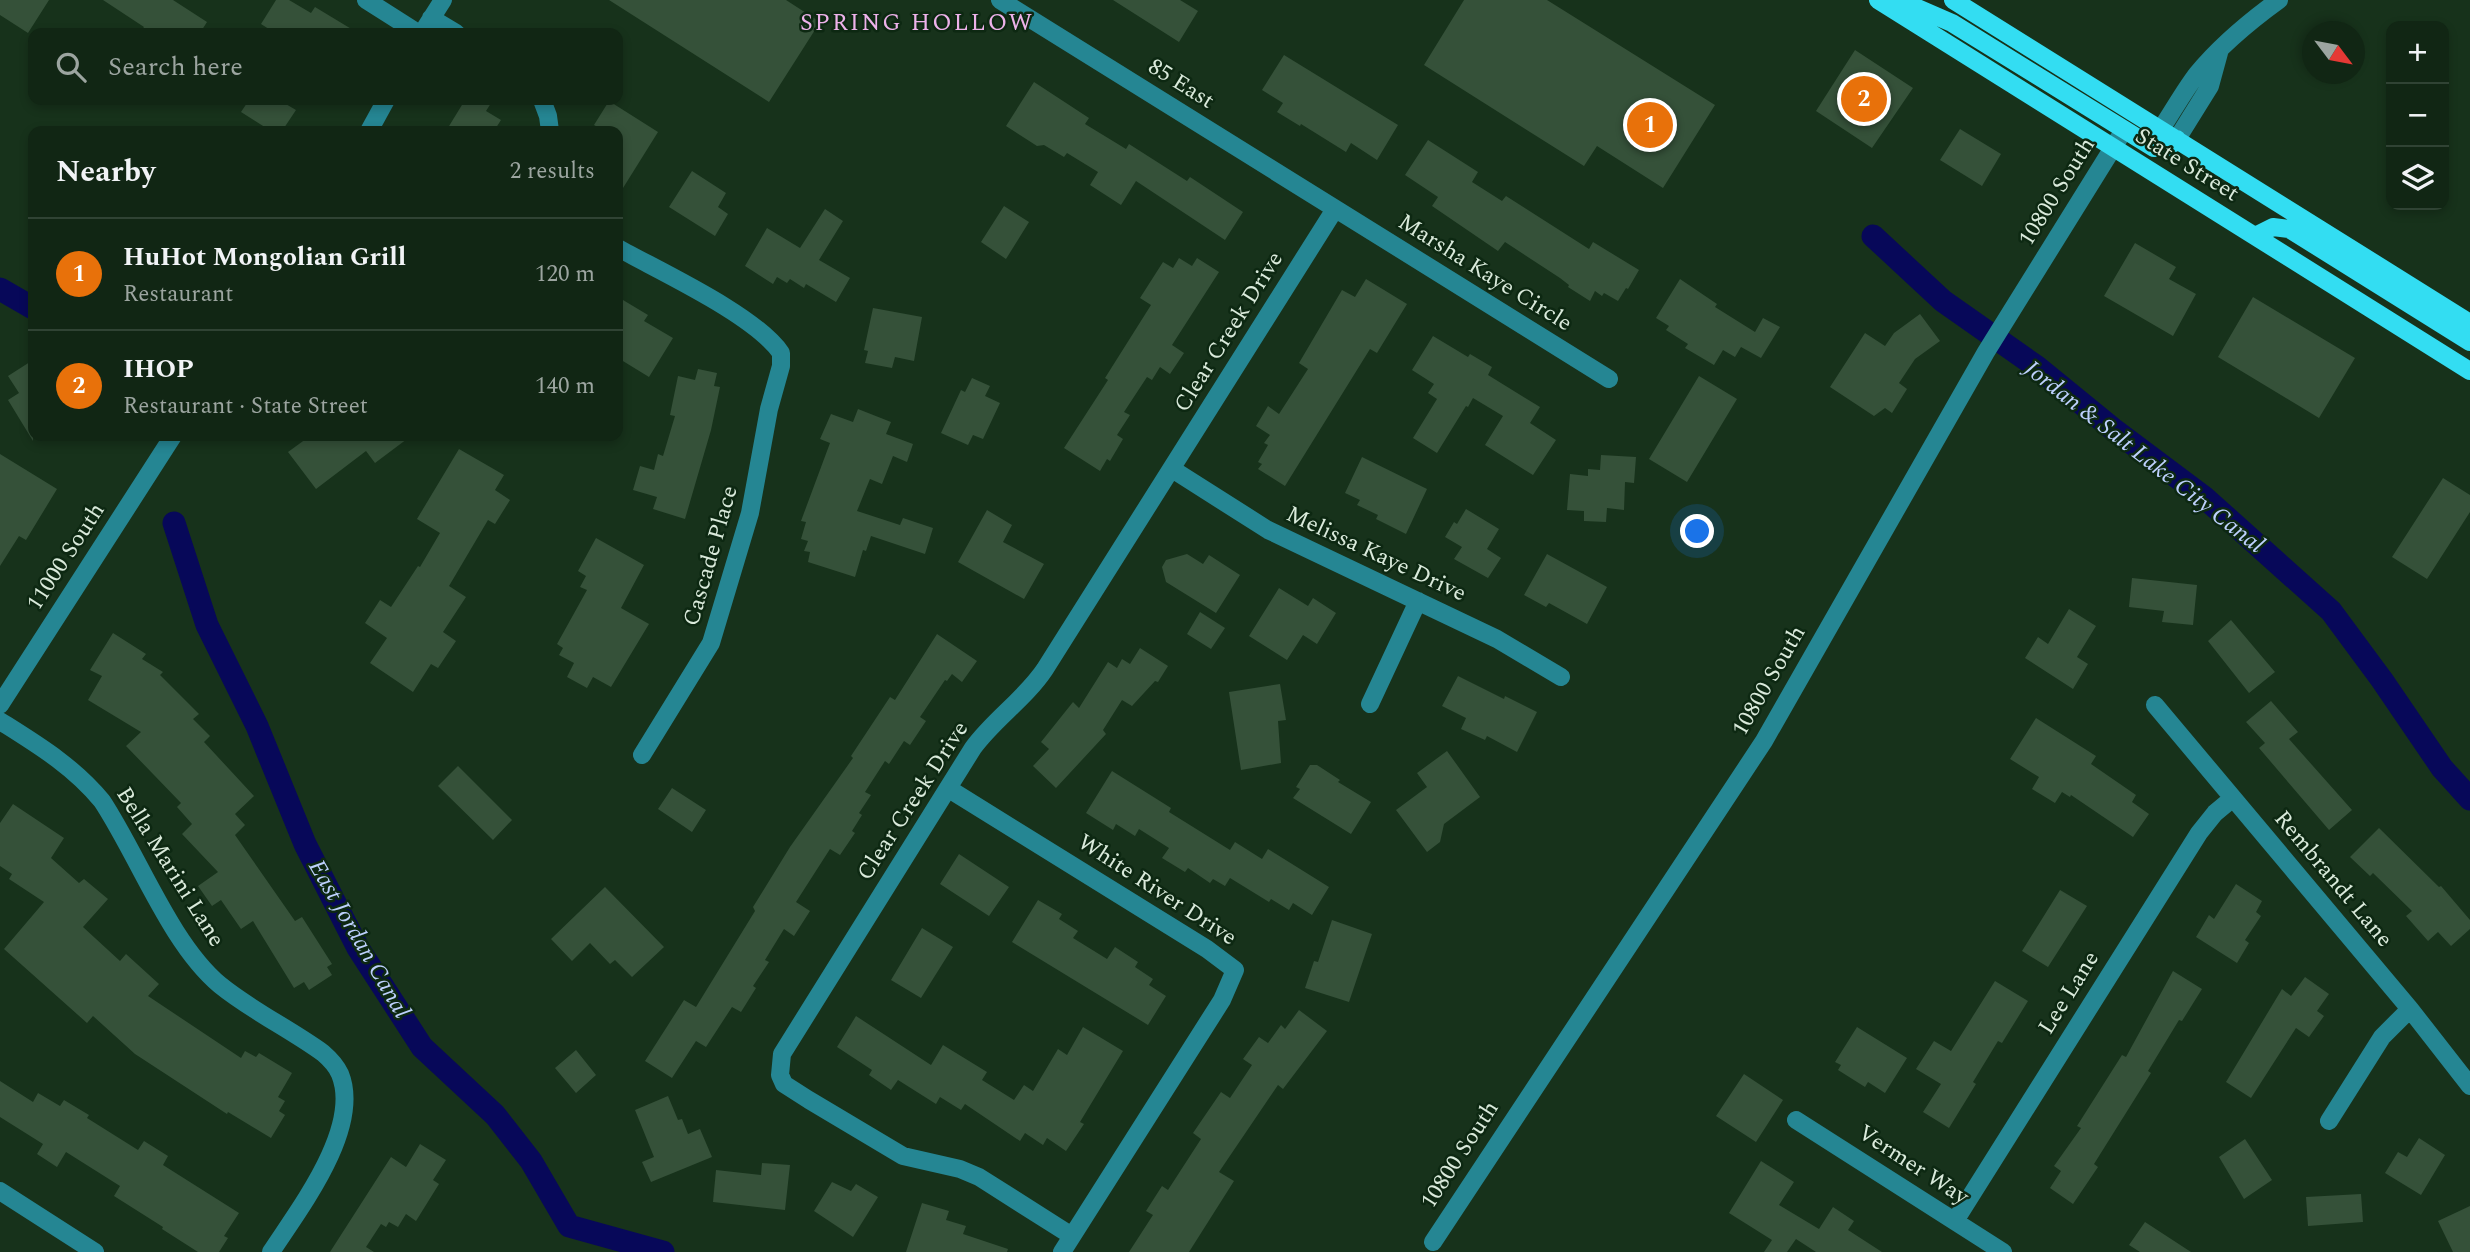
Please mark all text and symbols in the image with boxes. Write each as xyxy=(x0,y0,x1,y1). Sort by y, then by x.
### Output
district label: SPRING HOLLOW xyxy=(800,5,1034,41)
north arrow xyxy=(2302,21,2365,84)
map controls xyxy=(2386,21,2449,210)
button: + xyxy=(2386,21,2449,84)
search box xyxy=(28,28,623,105)
text: Search here xyxy=(108,47,243,87)
icon: search xyxy=(52,48,90,86)
street label: 85 East xyxy=(1141,50,1221,118)
pin: 2 xyxy=(1841,73,1887,125)
button: − xyxy=(2386,84,2449,147)
pin: 1 xyxy=(1627,99,1673,151)
street label: State Street xyxy=(2128,119,2246,211)
street label: 10800 South xyxy=(2010,131,2104,253)
button: layers xyxy=(2386,147,2449,210)
text: Nearby xyxy=(56,149,155,195)
text: 2 results xyxy=(510,154,595,189)
street label: Marsha Kaye Circle xyxy=(1391,205,1579,341)
text: HuHot Mongolian Grill xyxy=(123,237,406,277)
street label: Clear Creek Drive xyxy=(1165,245,1293,419)
text: 1 xyxy=(73,257,85,292)
text: 120 m xyxy=(535,257,595,292)
text: Restaurant xyxy=(123,277,233,312)
text: IHOP xyxy=(123,349,194,389)
water label: Jordan & Salt Lake City Canal xyxy=(2014,350,2272,562)
text: 2 xyxy=(73,369,85,404)
text: 140 m xyxy=(535,369,595,404)
text: Restaurant · State Street xyxy=(123,389,368,424)
street label: Cascade Place xyxy=(674,482,748,630)
street label: 11000 South xyxy=(18,496,114,618)
street label: Melissa Kaye Drive xyxy=(1280,497,1472,611)
your location xyxy=(1680,514,1714,548)
street label: 10800 South xyxy=(1723,619,1815,743)
street label: Clear Creek Drive xyxy=(848,714,978,888)
street label: Bella Marini Lane xyxy=(107,780,233,954)
street label: Rembrandt Lane xyxy=(2265,803,2401,955)
street label: White River Drive xyxy=(1070,825,1244,955)
water label: East Jordan Canal xyxy=(299,853,419,1025)
street label: Lee Lane xyxy=(2030,944,2108,1042)
street label: 10800 South xyxy=(1412,1094,1508,1216)
street label: Vermer Way xyxy=(1851,1116,1976,1215)

